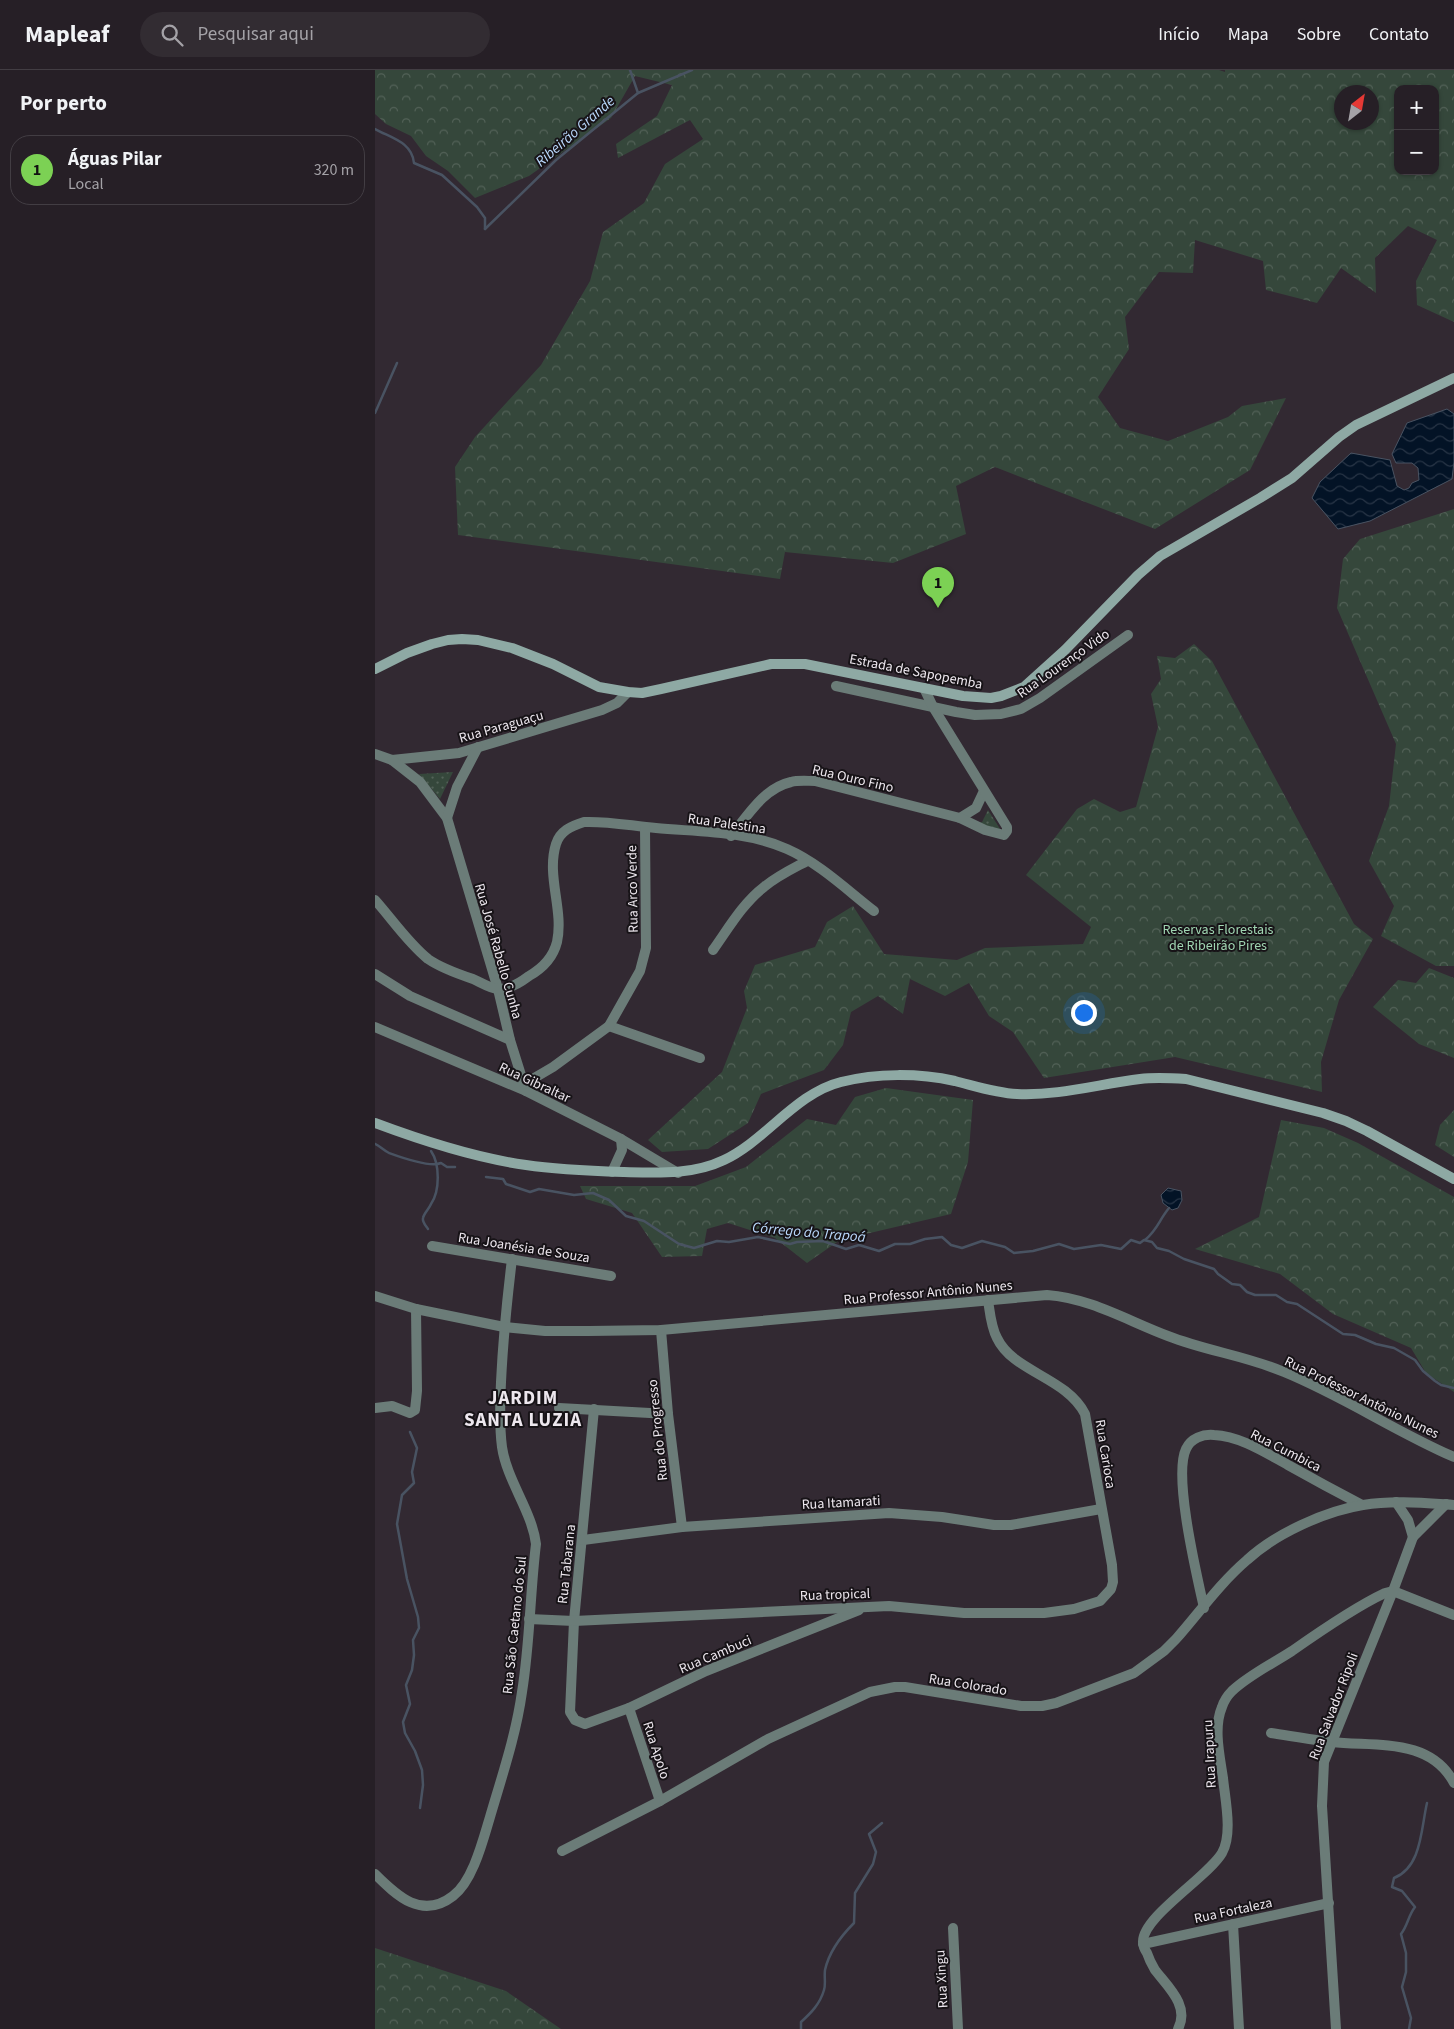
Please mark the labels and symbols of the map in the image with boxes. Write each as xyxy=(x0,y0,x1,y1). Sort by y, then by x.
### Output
north arrow xyxy=(1334,85,1379,130)
water label: Ribeirão Grande xyxy=(531,91,620,172)
pin: 1 xyxy=(922,567,954,608)
street label: Rua Lourenço Vido xyxy=(1013,624,1114,703)
street label: Estrada de Sapopemba xyxy=(848,649,984,695)
street label: Rua Paraguaçu xyxy=(457,705,546,749)
street label: Rua Ouro Fino xyxy=(810,760,895,798)
street label: Rua Palestina xyxy=(686,809,767,839)
street label: Rua Arco Verde xyxy=(622,845,644,933)
street label: Rua José Rabello Cunha xyxy=(469,881,527,1021)
park label: Reservas Florestais de Ribeirão Pires xyxy=(1163,920,1274,956)
your location xyxy=(1071,1000,1097,1026)
street label: Rua Gibraltar xyxy=(496,1058,574,1108)
water label: Córrego do Trapoá xyxy=(751,1217,867,1248)
street label: Rua Joanésia de Souza xyxy=(456,1228,591,1268)
street label: Rua Professor Antônio Nunes xyxy=(843,1276,1014,1310)
street label: Rua Professor Antônio Nunes xyxy=(1281,1352,1442,1444)
street label: Rua do Progresso xyxy=(643,1378,673,1482)
district label: JARDIM SANTA LUZIA xyxy=(464,1385,582,1434)
street label: Rua Carioca xyxy=(1090,1418,1120,1490)
street label: Rua Cumbica xyxy=(1247,1425,1324,1477)
street label: Rua Itamarati xyxy=(801,1491,881,1515)
street label: Rua Tabarana xyxy=(553,1523,581,1605)
street label: Rua São Caetano do Sul xyxy=(498,1555,532,1695)
street label: Rua tropical xyxy=(799,1584,871,1606)
street label: Rua Cambuci xyxy=(676,1631,755,1679)
street label: Rua Salvador Ripoli xyxy=(1304,1650,1364,1763)
street label: Rua Colorado xyxy=(927,1669,1008,1701)
street label: Rua Apolo xyxy=(637,1719,675,1782)
street label: Rua Irapuru xyxy=(1198,1719,1222,1789)
street label: Rua Fortaleza xyxy=(1192,1893,1274,1929)
street label: Rua Xingu xyxy=(930,1949,954,2009)

